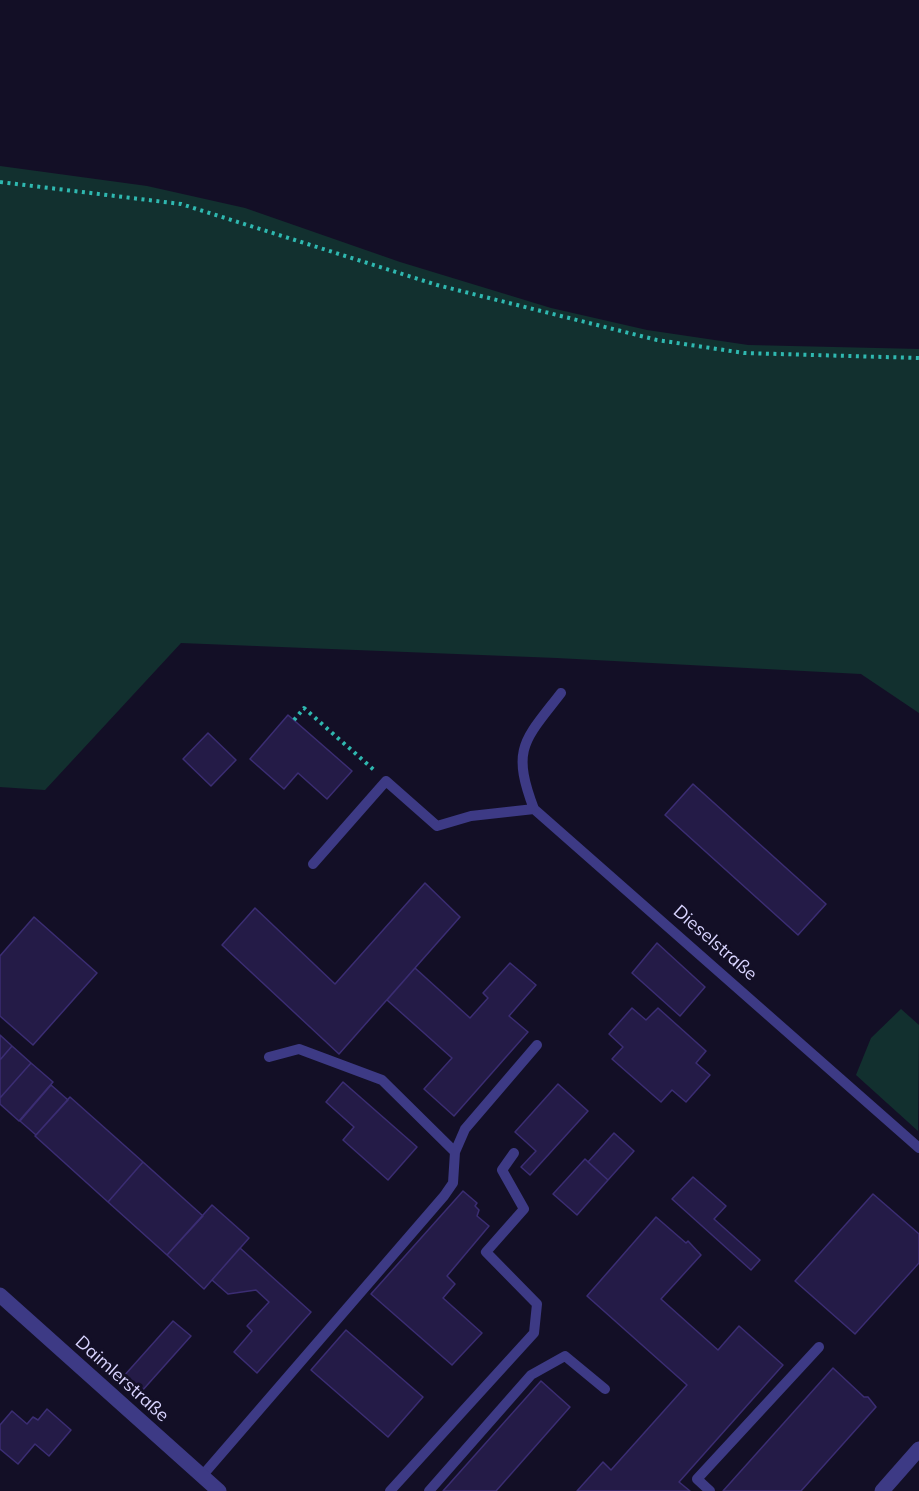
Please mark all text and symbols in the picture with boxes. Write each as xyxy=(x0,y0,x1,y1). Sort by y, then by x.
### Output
street label: Dieselstraße xyxy=(669,901,761,985)
street label: Daimlerstraße xyxy=(71,1331,173,1427)

